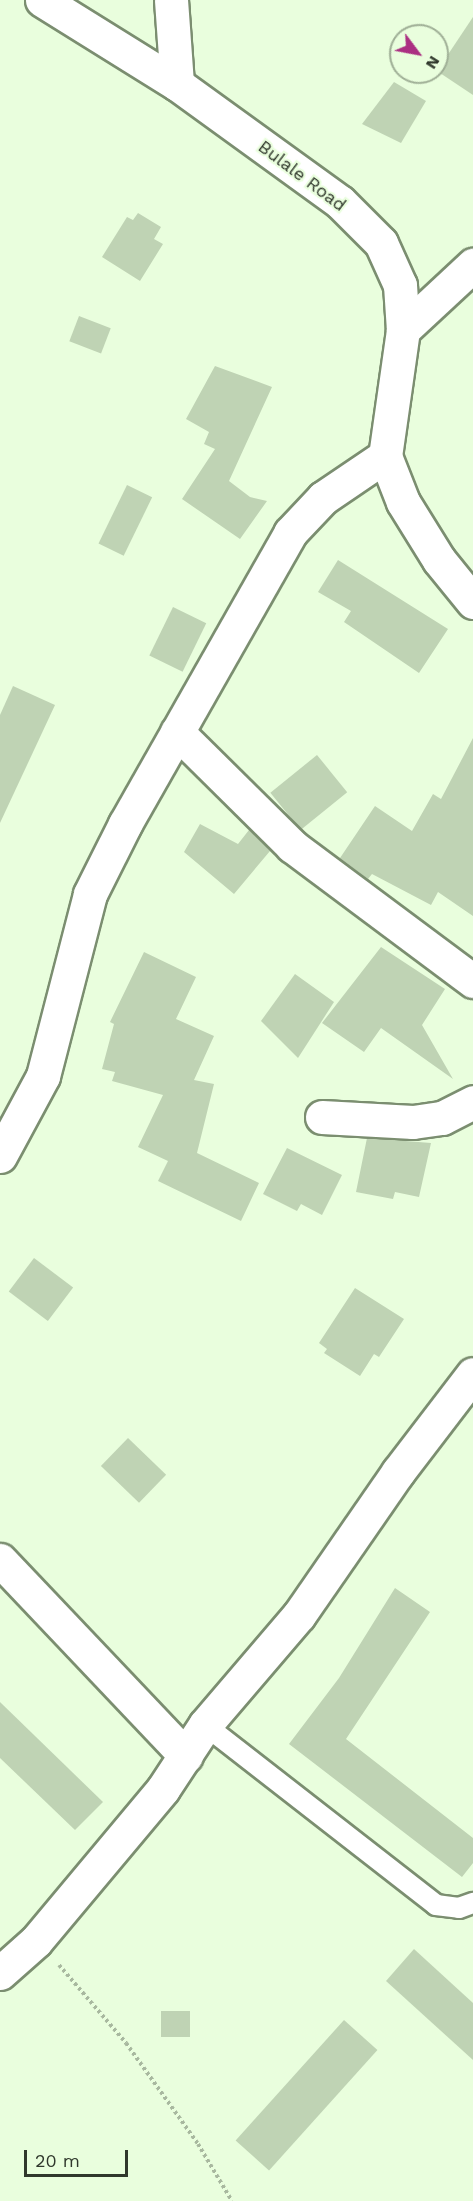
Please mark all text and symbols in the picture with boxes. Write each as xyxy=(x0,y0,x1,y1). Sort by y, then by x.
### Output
north arrow xyxy=(389,24,449,84)
text: N xyxy=(422,53,444,73)
street label: Bulale Road xyxy=(254,136,350,216)
scale bar xyxy=(27,2138,130,2176)
text: 20 m xyxy=(35,2150,80,2171)

